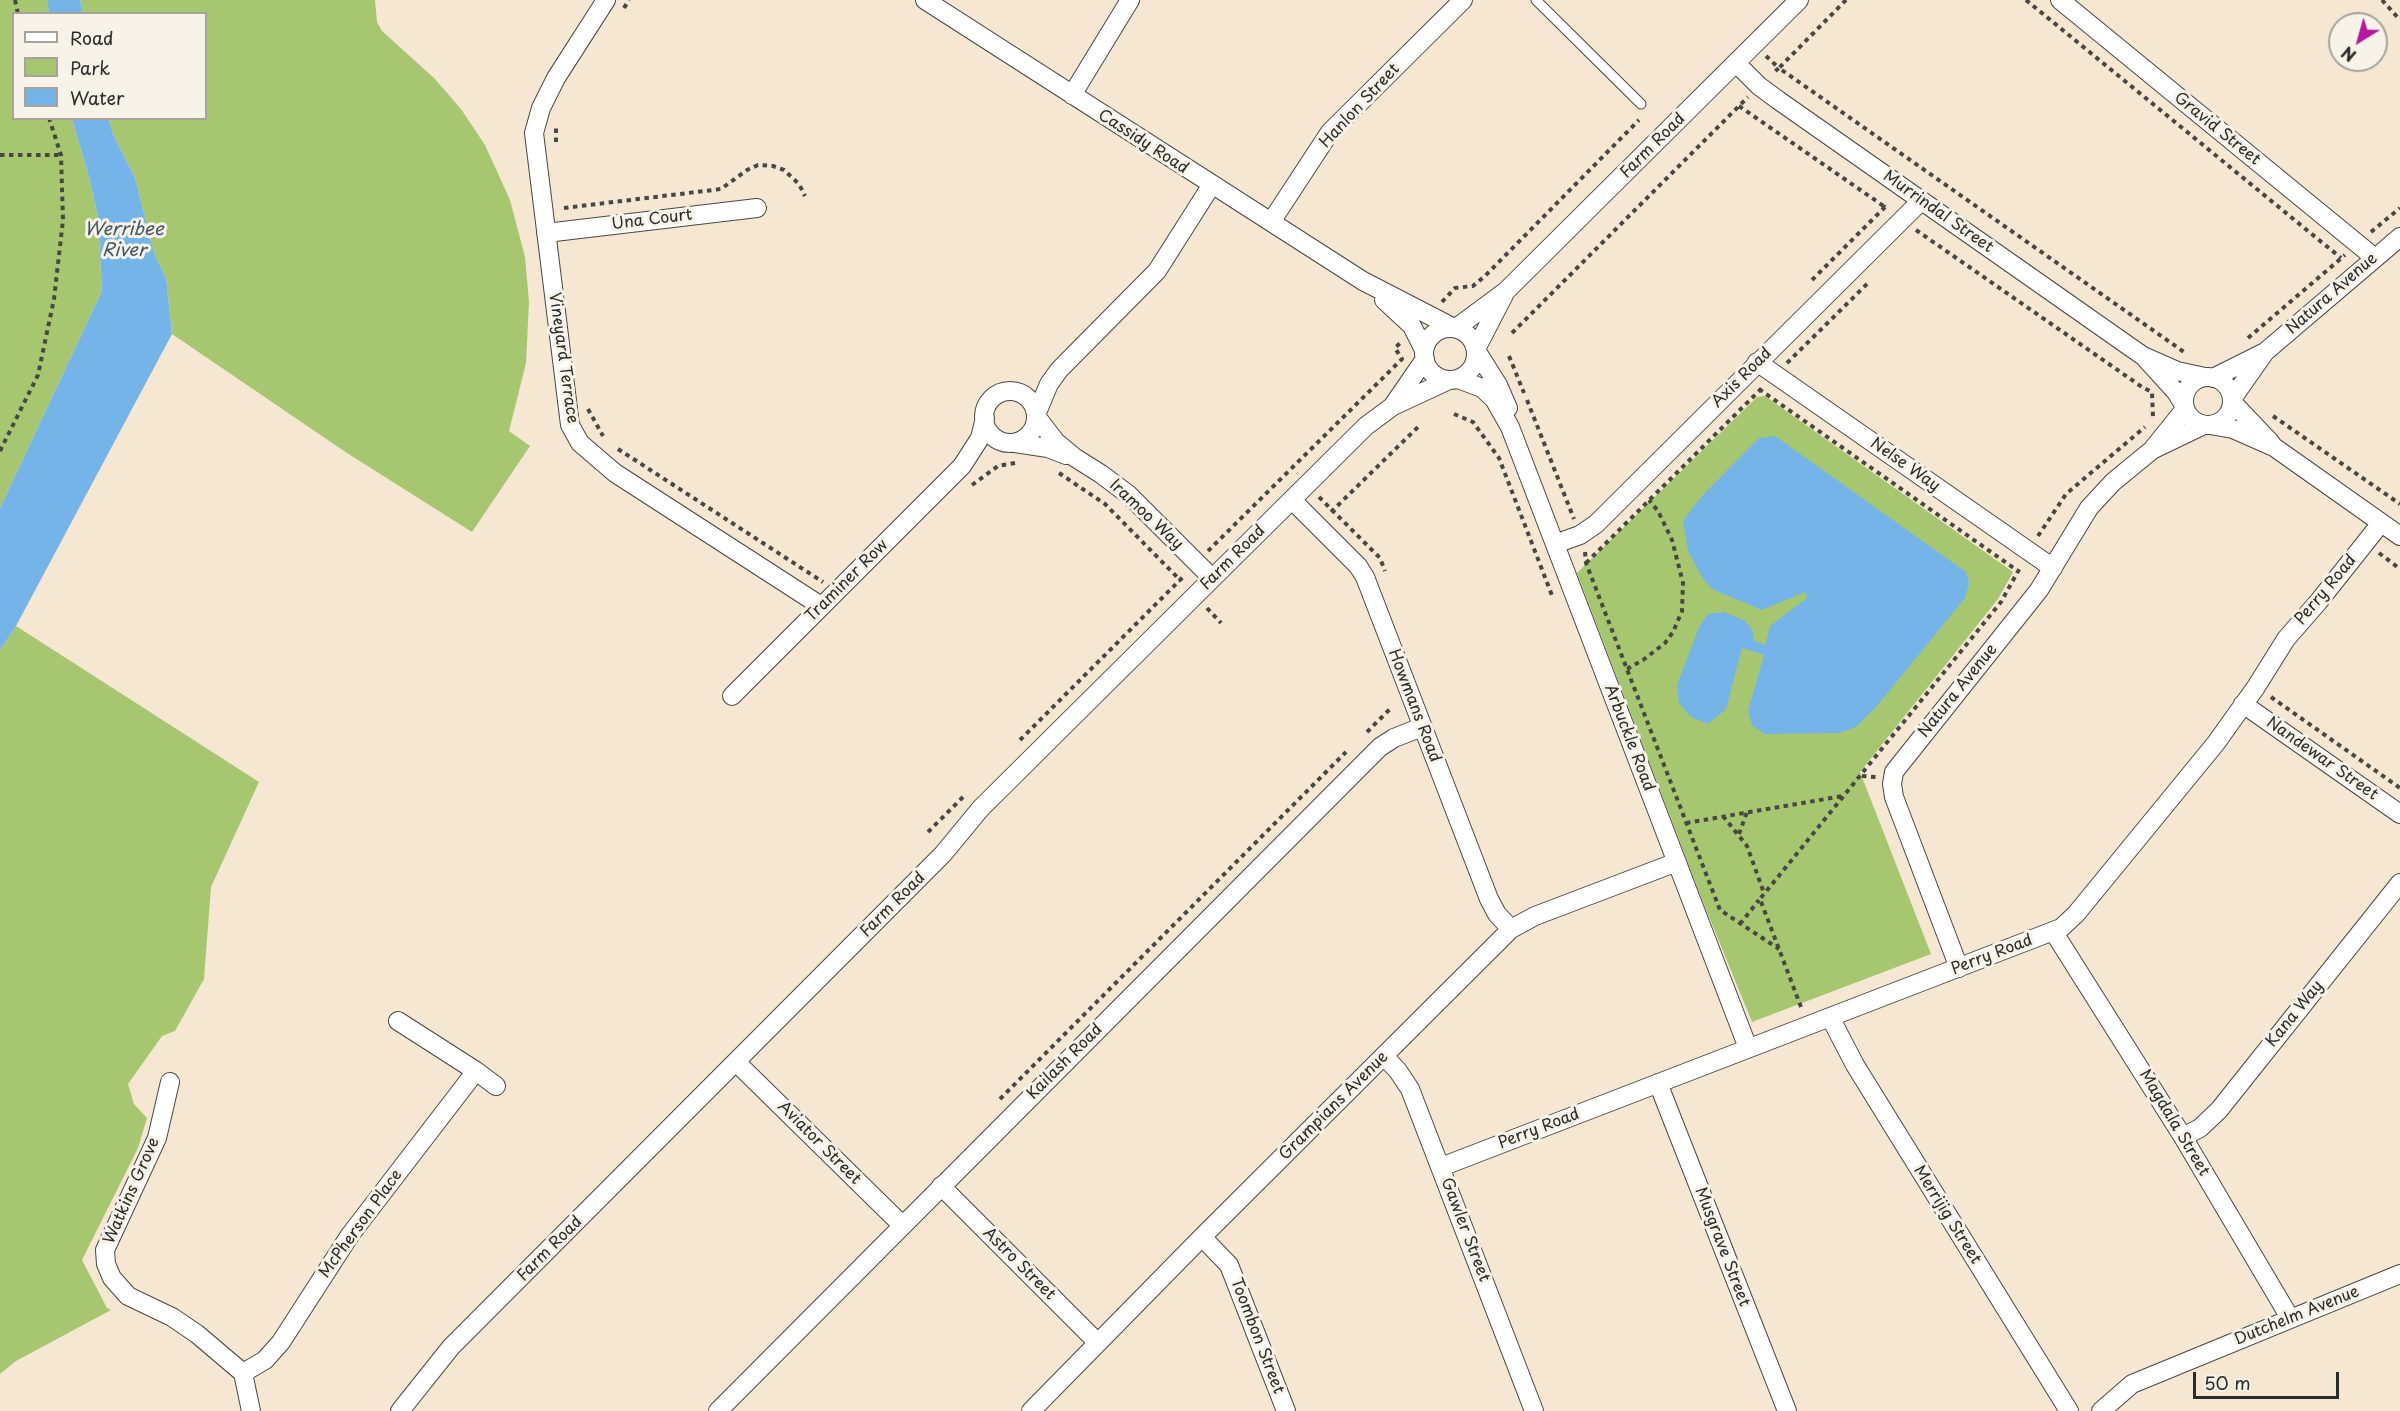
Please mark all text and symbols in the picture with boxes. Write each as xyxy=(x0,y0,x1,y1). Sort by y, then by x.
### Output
legend xyxy=(12,12,207,120)
north arrow xyxy=(2328,12,2388,72)
text: Road xyxy=(70,24,114,51)
text: N xyxy=(2336,41,2361,68)
text: Park xyxy=(70,54,110,81)
street label: Hanlon Street xyxy=(1316,60,1404,152)
text: Water xyxy=(70,84,124,111)
street label: Gravid Street xyxy=(2170,88,2264,170)
street label: Cassidy Road xyxy=(1094,106,1192,178)
street label: Farm Road xyxy=(1616,109,1690,183)
street label: Murrindal Street xyxy=(1879,167,1997,257)
street label: Una Court xyxy=(611,206,693,234)
water label: Werribee River xyxy=(84,219,164,262)
street label: Natura Avenue xyxy=(2282,249,2382,339)
street label: Vineyard Terrace xyxy=(544,291,582,425)
street label: Axis Road xyxy=(1708,344,1776,412)
street label: Nelse Way xyxy=(1867,434,1943,496)
street label: Iramoo Way xyxy=(1105,476,1187,554)
street label: Farm Road xyxy=(1196,521,1270,595)
street label: Traminer Row xyxy=(802,536,892,626)
street label: Perry Road xyxy=(2291,551,2361,629)
street label: Natura Avenue xyxy=(1915,640,2001,742)
street label: Howmans Road xyxy=(1384,647,1444,765)
street label: Arbuckle Road xyxy=(1600,682,1658,794)
street label: Nandewar Street xyxy=(2262,713,2382,805)
street label: Farm Road xyxy=(856,868,930,942)
street label: Perry Road xyxy=(1949,931,2035,979)
street label: Kana Way xyxy=(2262,977,2328,1051)
street label: Kailash Road xyxy=(1023,1020,1107,1104)
street label: Grampians Avenue xyxy=(1276,1048,1392,1164)
street label: Magdala Street xyxy=(2135,1066,2213,1180)
street label: Aviator Street xyxy=(773,1097,865,1189)
street label: Perry Road xyxy=(1496,1105,1582,1153)
street label: Watkins Grove xyxy=(100,1135,164,1247)
street label: Merrijig Street xyxy=(1909,1162,1985,1268)
street label: McPherson Place xyxy=(315,1166,407,1282)
street label: Gawler Street xyxy=(1436,1175,1494,1285)
street label: Musgrave Street xyxy=(1690,1185,1754,1309)
street label: Farm Road xyxy=(513,1212,587,1286)
street label: Astro Street xyxy=(979,1224,1059,1304)
street label: Toombon Street xyxy=(1226,1275,1288,1397)
street label: Dutchelm Avenue xyxy=(2232,1282,2362,1350)
scale bar xyxy=(2196,1360,2342,1398)
text: 50 m xyxy=(2204,1369,2251,1396)

